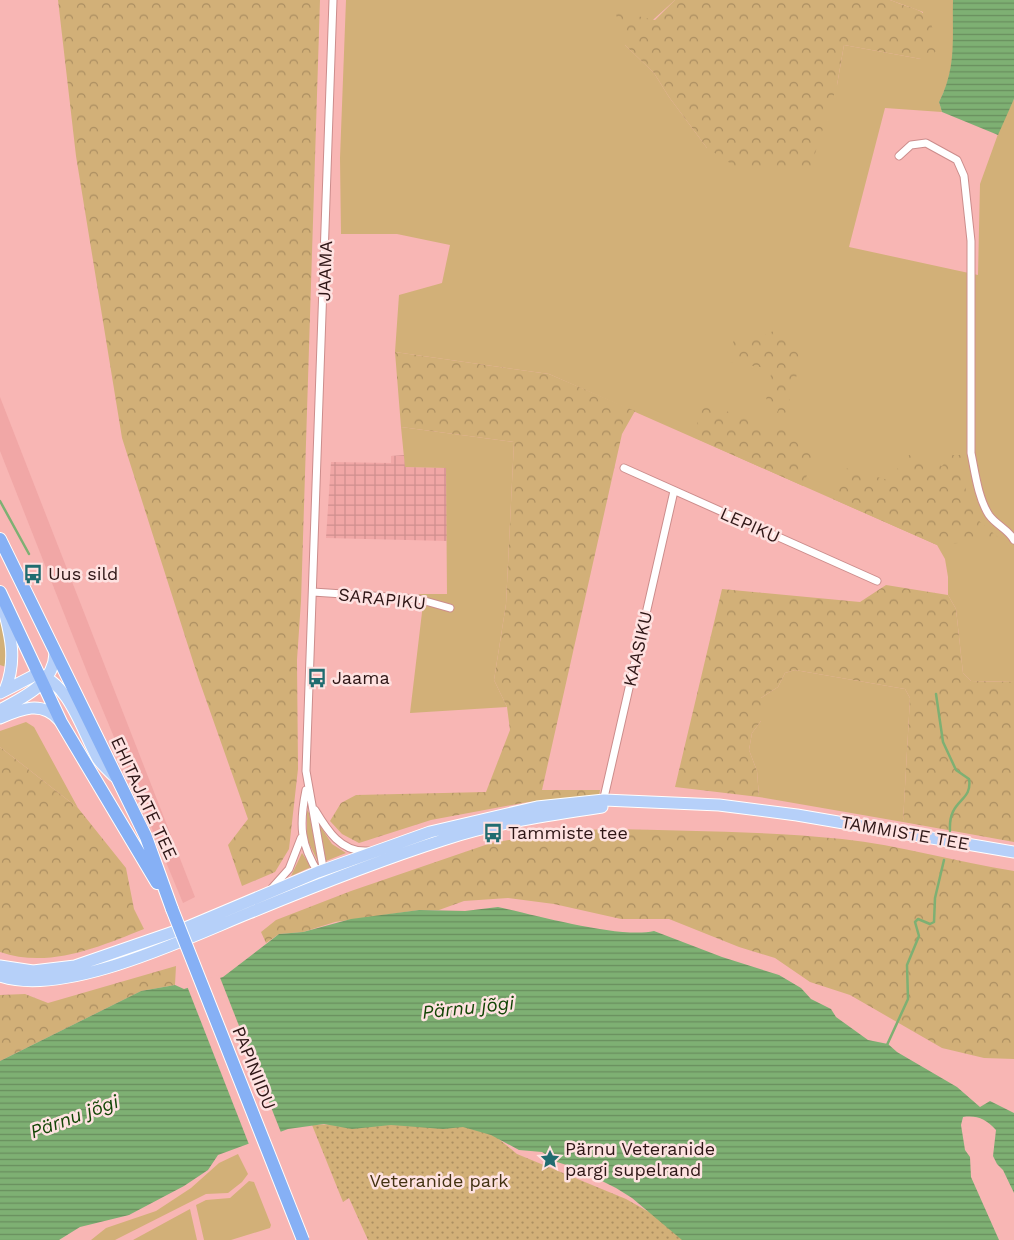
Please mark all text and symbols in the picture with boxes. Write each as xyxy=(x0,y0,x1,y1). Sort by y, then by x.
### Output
street label: JAAMA xyxy=(313,240,336,302)
street label: LEPIKU xyxy=(717,502,783,547)
bus stop icon: Uus sild xyxy=(22,563,44,585)
place label: Uus sild xyxy=(48,563,118,584)
street label: SARAPIKU xyxy=(337,583,427,614)
street label: KAASIKU xyxy=(619,609,656,689)
bus stop icon: Jaama xyxy=(306,667,328,689)
place label: Jaama xyxy=(332,667,390,688)
street label: EHITAJATE TEE xyxy=(107,733,182,863)
street label: TAMMISTE TEE xyxy=(839,811,971,854)
bus stop icon: Tammiste tee xyxy=(482,822,504,844)
place label: Tammiste tee xyxy=(508,822,628,843)
water label: Pärnu jõgi xyxy=(421,991,516,1024)
street label: PAPINIIDU xyxy=(228,1023,281,1112)
water label: Pärnu jõgi xyxy=(27,1089,123,1143)
place label: Pärnu Veteranide pargi supelrand xyxy=(565,1138,715,1180)
place icon: Pärnu Veteranide pargi supelrand xyxy=(539,1148,561,1170)
park label: Veteranide park xyxy=(370,1170,508,1191)

